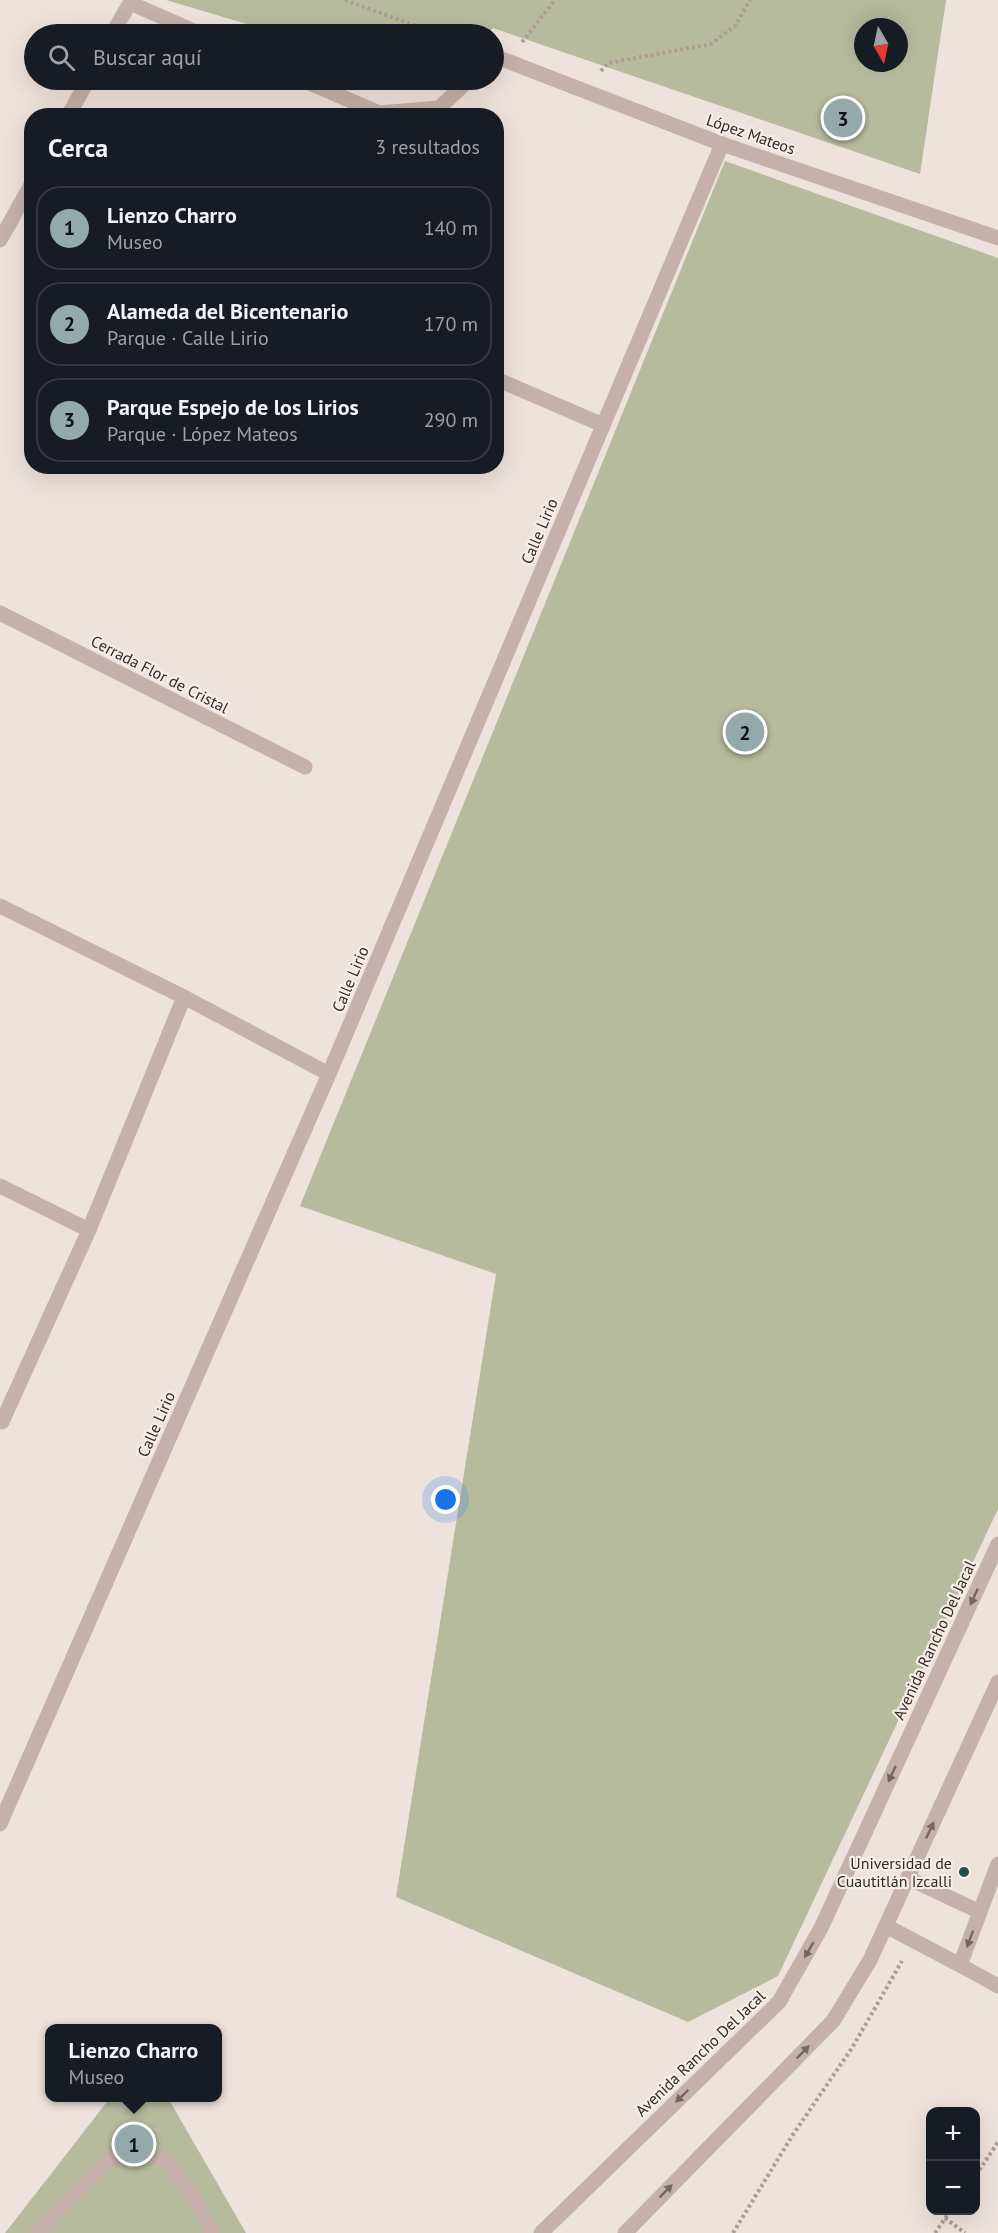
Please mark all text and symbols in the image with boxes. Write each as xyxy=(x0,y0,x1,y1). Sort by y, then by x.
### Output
north arrow xyxy=(854,18,908,72)
search box xyxy=(24,24,504,90)
icon: search xyxy=(45,41,78,74)
text: Buscar aquí xyxy=(93,43,202,71)
pin: 3 xyxy=(824,96,862,140)
street label: López Mateos xyxy=(704,109,798,159)
text: Cerca xyxy=(48,131,108,164)
text: 3 resultados xyxy=(375,134,480,160)
text: Lienzo Charro xyxy=(107,201,237,229)
text: 1 xyxy=(64,215,75,241)
text: 140 m xyxy=(424,215,478,241)
text: Museo xyxy=(107,229,163,255)
text: Alameda del Bicentenario xyxy=(107,297,348,325)
text: 2 xyxy=(64,311,75,337)
text: 170 m xyxy=(424,311,478,337)
text: Parque · Calle Lirio xyxy=(107,325,269,351)
text: Parque Espejo de los Lirios xyxy=(107,393,359,421)
text: 3 xyxy=(64,407,75,433)
text: 290 m xyxy=(424,407,478,433)
text: Parque · López Mateos xyxy=(107,421,298,447)
street label: Calle Lirio xyxy=(516,495,562,567)
street label: Cerrada Flor de Cristal xyxy=(88,631,233,718)
pin: 2 xyxy=(726,710,764,754)
street label: Calle Lirio xyxy=(327,943,373,1015)
street label: Calle Lirio xyxy=(133,1388,179,1460)
your location xyxy=(431,1485,460,1514)
street label: Avenida Rancho Del Jacal xyxy=(888,1557,980,1723)
one-way arrow xyxy=(969,1588,978,1605)
one-way arrow xyxy=(888,1765,897,1782)
one-way arrow xyxy=(925,1821,935,1839)
place label: Universidad de Cuautitlán Izcalli xyxy=(837,1853,952,1891)
marker: Universidad de Cuautitlán Izcalli xyxy=(957,1865,971,1879)
one-way arrow xyxy=(965,1930,974,1948)
one-way arrow xyxy=(804,1942,814,1959)
street label: Avenida Rancho Del Jacal xyxy=(631,1985,769,2120)
popup xyxy=(45,2024,222,2102)
text: Lienzo Charro xyxy=(69,2036,198,2064)
one-way arrow xyxy=(795,2046,809,2060)
text: Museo xyxy=(69,2064,124,2090)
one-way arrow xyxy=(675,2089,690,2103)
map controls xyxy=(926,2107,980,2215)
button: + xyxy=(926,2107,980,2161)
pin: 1 xyxy=(114,2122,154,2166)
button: − xyxy=(926,2161,980,2215)
one-way arrow xyxy=(659,2184,673,2199)

